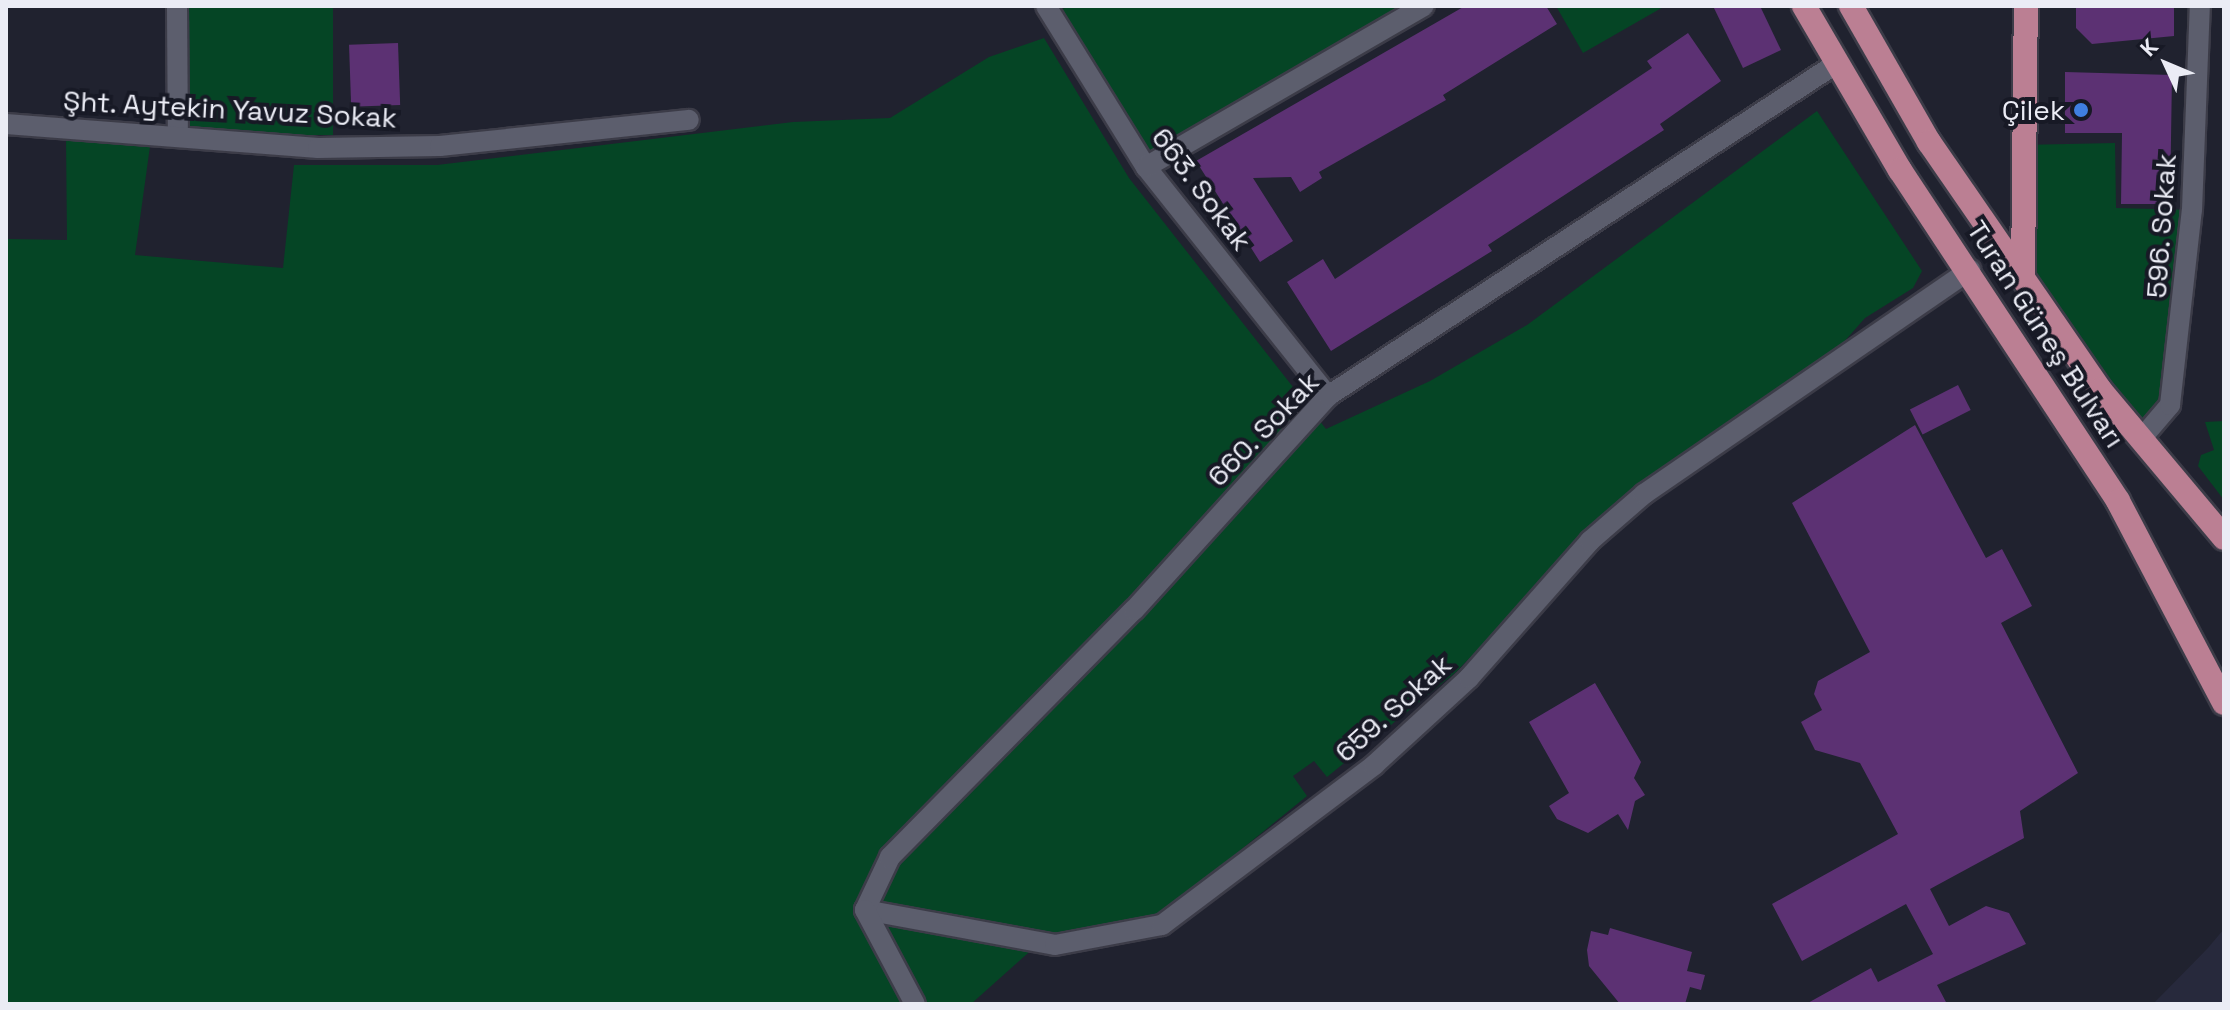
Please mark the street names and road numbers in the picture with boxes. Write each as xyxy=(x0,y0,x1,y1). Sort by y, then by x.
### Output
street label: Şht. Aytekin Yavuz Sokak xyxy=(62,83,398,135)
street label: 663. Sokak xyxy=(1145,121,1259,257)
street label: 596. Sokak xyxy=(2139,152,2183,300)
street label: Turan Güneş Bulvarı xyxy=(1960,214,2132,454)
street label: 660. Sokak xyxy=(1200,365,1326,493)
street label: 659. Sokak xyxy=(1328,647,1458,769)

